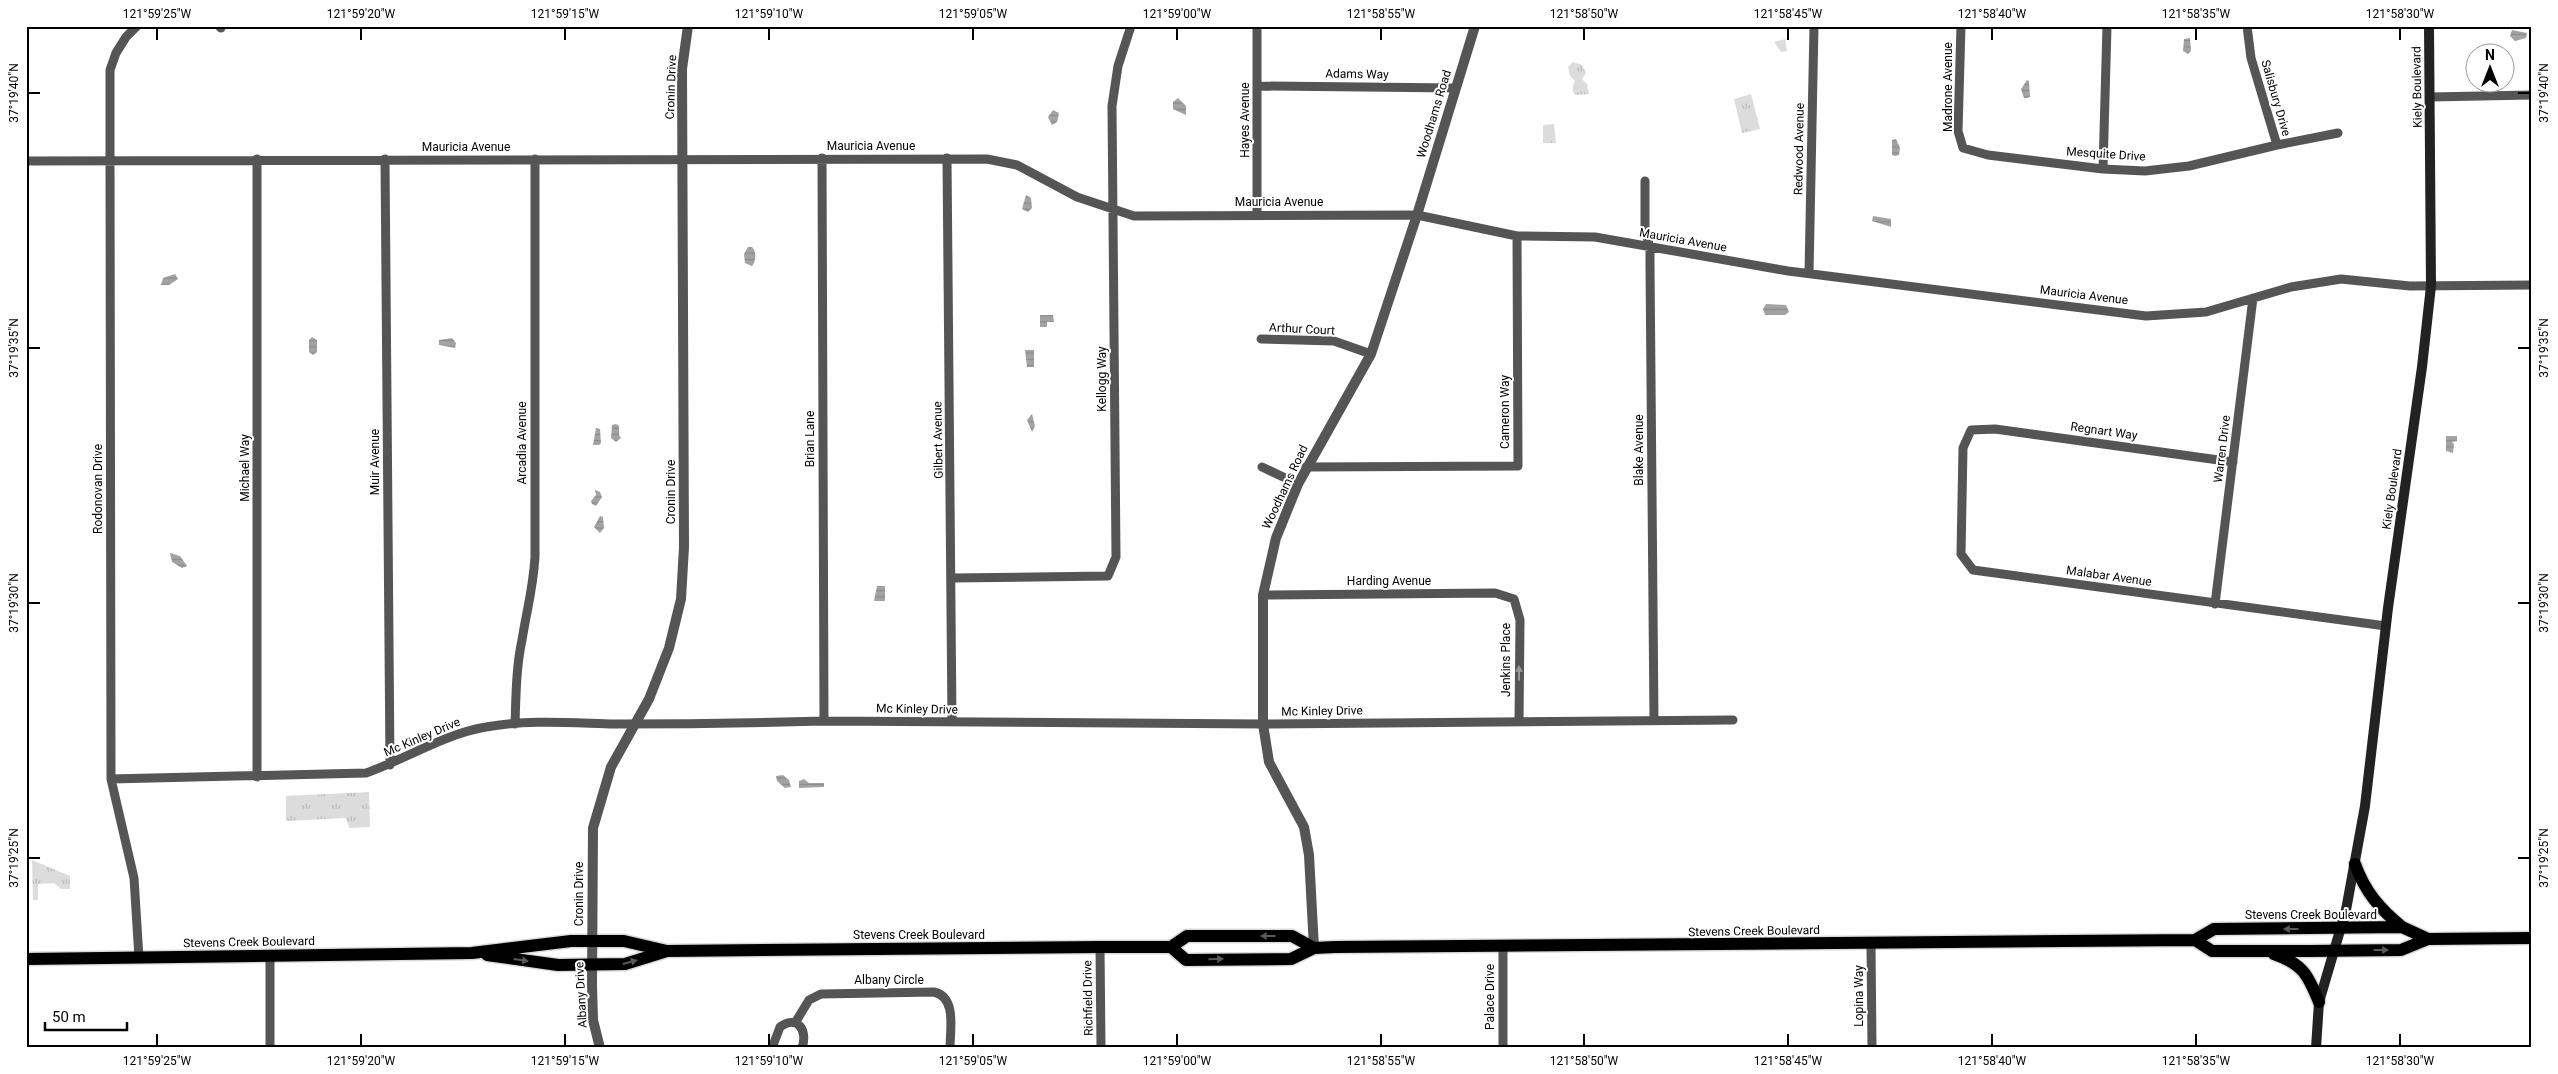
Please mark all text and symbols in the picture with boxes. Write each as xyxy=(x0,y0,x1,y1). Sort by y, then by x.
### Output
text: 121°59'25"W xyxy=(123,7,191,21)
text: 121°59'20"W xyxy=(327,7,395,21)
text: 121°59'15"W xyxy=(531,7,599,21)
text: 121°59'10"W xyxy=(735,7,803,21)
text: 121°59'05"W xyxy=(939,7,1007,21)
text: 121°59'00"W xyxy=(1143,7,1211,21)
text: 121°58'55"W xyxy=(1347,7,1415,21)
text: 121°58'50"W xyxy=(1550,7,1618,21)
text: 121°58'45"W xyxy=(1754,7,1822,21)
text: 121°58'40"W xyxy=(1958,7,2026,21)
text: 121°58'35"W xyxy=(2162,7,2230,21)
text: 121°58'30"W xyxy=(2366,7,2434,21)
street label: Madrone Avenue xyxy=(1941,42,1955,132)
north arrow xyxy=(2466,42,2516,92)
street label: Kiely Boulevard xyxy=(2409,46,2425,128)
text: N xyxy=(2485,47,2495,63)
street label: Cronin Drive xyxy=(663,54,679,120)
street label: Salisbury Drive xyxy=(2258,58,2294,138)
text: 37°19'40"N xyxy=(7,63,21,123)
text: 37°19'40"N xyxy=(2537,63,2551,123)
street label: Adams Way xyxy=(1325,66,1389,82)
street label: Woodhams Road xyxy=(1414,68,1454,160)
street label: Hayes Avenue xyxy=(1238,82,1252,158)
street label: Redwood Avenue xyxy=(1791,103,1807,195)
street label: Mauricia Avenue xyxy=(827,139,915,153)
street label: Mauricia Avenue xyxy=(422,140,510,154)
street label: Mesquite Drive xyxy=(2066,144,2146,164)
street label: Mauricia Avenue xyxy=(1235,195,1323,209)
street label: Mauricia Avenue xyxy=(1638,225,1728,255)
street label: Mauricia Avenue xyxy=(2039,283,2129,307)
text: 37°19'35"N xyxy=(7,318,21,378)
text: 37°19'35"N xyxy=(2537,318,2551,378)
street label: Arthur Court xyxy=(1269,320,1335,338)
street label: Kellogg Way xyxy=(1095,346,1109,412)
street label: Cameron Way xyxy=(1498,375,1512,449)
street label: Arcadia Avenue xyxy=(515,401,529,485)
street label: Gilbert Avenue xyxy=(930,401,946,479)
street label: Brian Lane xyxy=(803,411,817,467)
street label: Blake Avenue xyxy=(1632,414,1646,486)
street label: Warren Drive xyxy=(2211,414,2233,484)
street label: Regnart Way xyxy=(2070,419,2139,443)
street label: Muir Avenue xyxy=(368,429,382,495)
street label: Michael Way xyxy=(238,434,252,502)
street label: Woodhams Road xyxy=(1259,443,1311,531)
street label: Rodonovan Drive xyxy=(91,444,105,534)
street label: Kiely Boulevard xyxy=(2379,448,2405,530)
street label: Cronin Drive xyxy=(664,460,678,524)
street label: Malabar Avenue xyxy=(2065,563,2153,589)
text: 37°19'30"N xyxy=(7,573,21,633)
text: 37°19'30"N xyxy=(2537,573,2551,633)
street label: Harding Avenue xyxy=(1347,574,1431,588)
street label: Jenkins Place xyxy=(1499,623,1513,697)
one-way arrow xyxy=(1515,665,1523,681)
street label: Mc Kinley Drive xyxy=(876,701,958,717)
street label: Mc Kinley Drive xyxy=(1281,703,1363,719)
street label: Mc Kinley Drive xyxy=(382,715,462,759)
text: 37°19'25"N xyxy=(7,828,21,888)
text: 37°19'25"N xyxy=(2537,828,2551,888)
street label: Cronin Drive xyxy=(572,862,586,926)
street label: Stevens Creek Boulevard xyxy=(2245,908,2377,922)
street label: Stevens Creek Boulevard xyxy=(1688,923,1820,939)
one-way arrow xyxy=(2283,925,2299,933)
street label: Stevens Creek Boulevard xyxy=(853,928,985,942)
one-way arrow xyxy=(1260,932,1276,940)
street label: Stevens Creek Boulevard xyxy=(183,934,315,950)
one-way arrow xyxy=(2374,946,2390,954)
one-way arrow xyxy=(1208,955,1224,963)
one-way arrow xyxy=(513,956,529,964)
one-way arrow xyxy=(622,958,637,966)
street label: Richfield Drive xyxy=(1080,960,1096,1036)
street label: Albany Drive xyxy=(572,962,590,1028)
street label: Palace Drive xyxy=(1483,964,1497,1030)
street label: Lopina Way xyxy=(1852,965,1866,1027)
street label: Albany Circle xyxy=(854,973,924,987)
scale bar xyxy=(45,999,128,1031)
text: 50 m xyxy=(52,1008,86,1026)
text: 121°59'25"W xyxy=(123,1054,191,1068)
text: 121°59'20"W xyxy=(327,1054,395,1068)
text: 121°59'15"W xyxy=(531,1054,599,1068)
text: 121°59'10"W xyxy=(735,1054,803,1068)
text: 121°59'05"W xyxy=(939,1054,1007,1068)
text: 121°59'00"W xyxy=(1143,1054,1211,1068)
text: 121°58'55"W xyxy=(1347,1054,1415,1068)
text: 121°58'50"W xyxy=(1550,1054,1618,1068)
text: 121°58'45"W xyxy=(1754,1054,1822,1068)
text: 121°58'40"W xyxy=(1958,1054,2026,1068)
text: 121°58'35"W xyxy=(2162,1054,2230,1068)
text: 121°58'30"W xyxy=(2366,1054,2434,1068)

